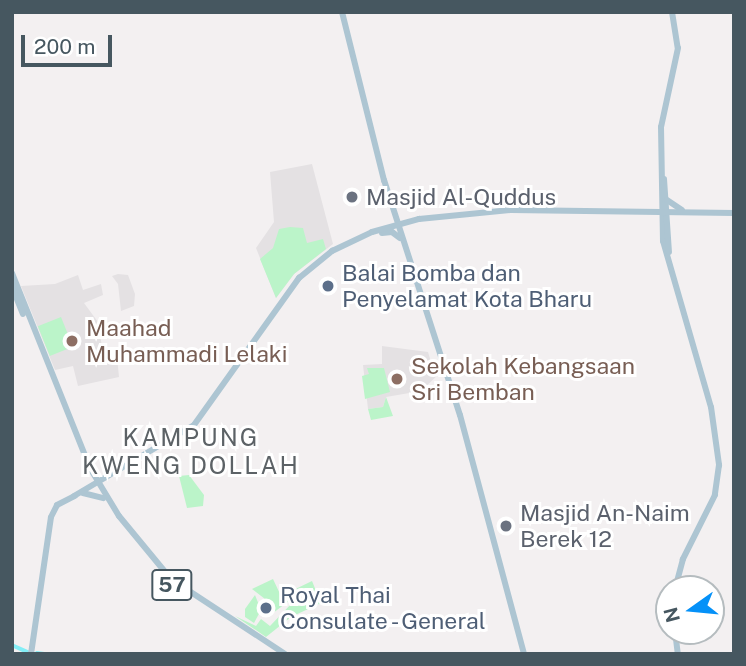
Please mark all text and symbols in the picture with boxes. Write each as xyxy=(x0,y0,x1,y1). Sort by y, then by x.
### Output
scale bar xyxy=(24,21,116,65)
text: 200 m xyxy=(34,34,95,59)
place label: Masjid Al-Quddus xyxy=(366,183,556,211)
marker: Masjid Al-Quddus xyxy=(344,189,360,205)
place label: Balai Bomba dan Penyelamat Kota Bharu xyxy=(342,259,592,313)
marker: Balai Bomba dan Penyelamat Kota Bharu xyxy=(320,278,336,294)
place label: Maahad Muhammadi Lelaki xyxy=(86,314,287,368)
marker: Maahad Muhammadi Lelaki xyxy=(64,333,80,349)
place label: Sekolah Kebangsaan Sri Bemban xyxy=(411,352,635,406)
marker: Sekolah Kebangsaan Sri Bemban xyxy=(389,371,405,387)
district label: KAMPUNG KWENG DOLLAH xyxy=(84,424,298,480)
place label: Masjid An-Naim Berek 12 xyxy=(520,499,690,553)
marker: Masjid An-Naim Berek 12 xyxy=(498,518,514,534)
road number: 57 xyxy=(151,568,193,602)
north arrow xyxy=(655,575,725,645)
place label: Royal Thai Consulate - General xyxy=(280,581,492,635)
marker: Royal Thai Consulate - General xyxy=(258,600,274,616)
text: N xyxy=(659,605,684,625)

